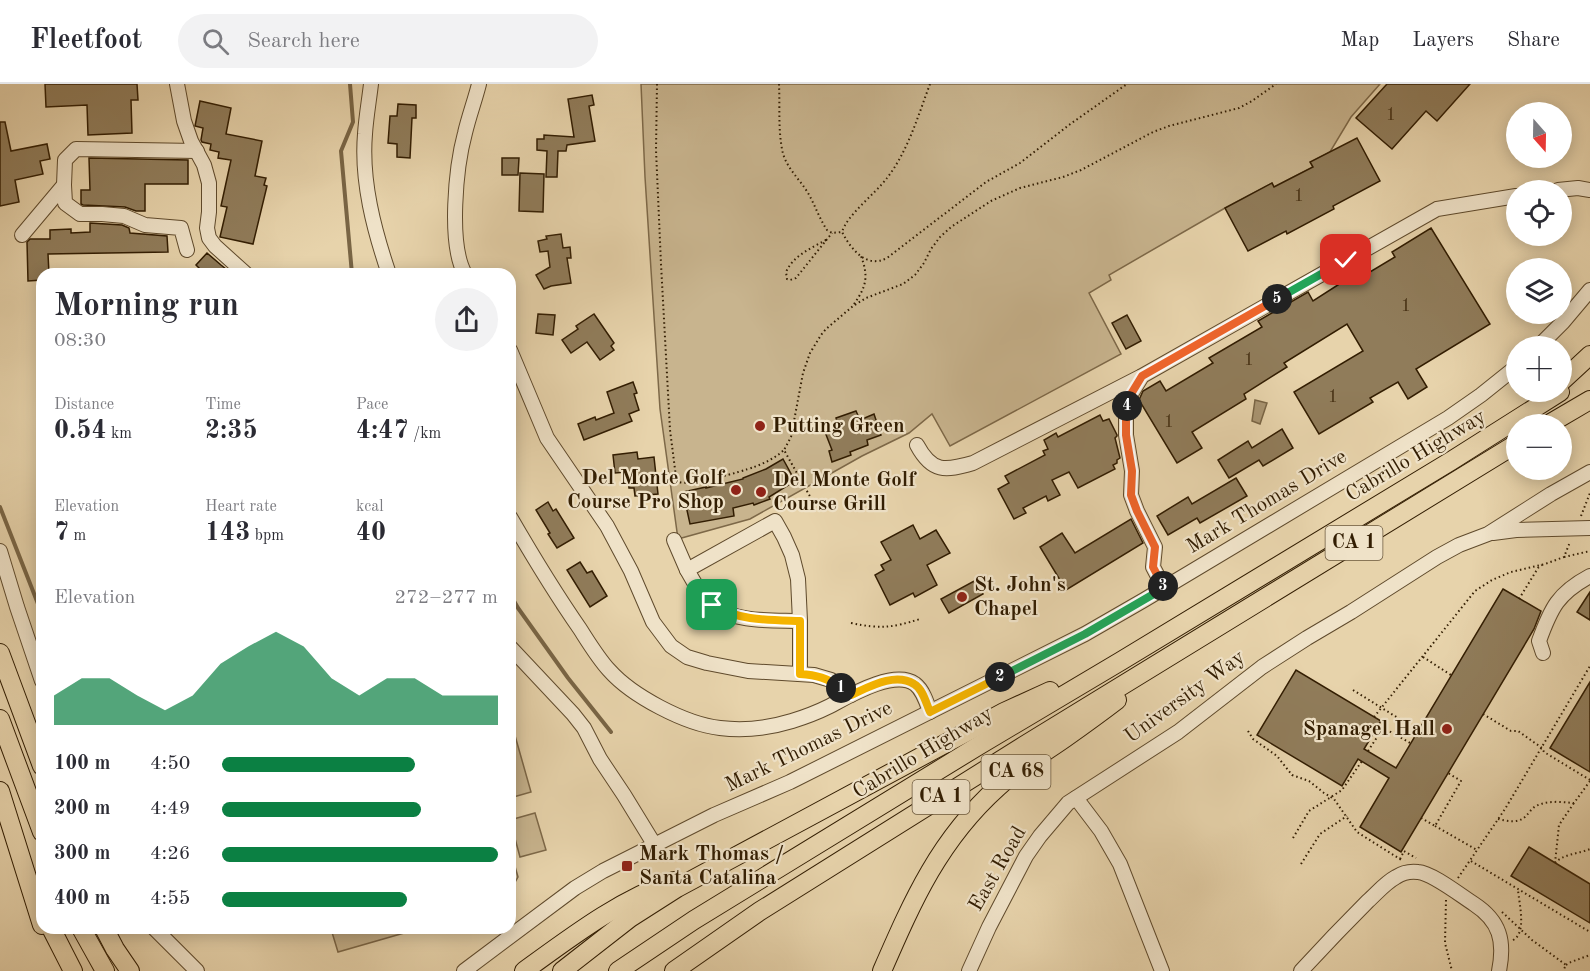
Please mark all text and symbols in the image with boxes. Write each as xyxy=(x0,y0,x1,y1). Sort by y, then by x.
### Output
search box xyxy=(178,14,598,68)
icon: search xyxy=(199,25,232,58)
text: Fleetfoot xyxy=(30,27,142,55)
text: Search here xyxy=(247,30,360,52)
text: Map xyxy=(1340,30,1379,51)
text: Layers xyxy=(1412,30,1474,51)
text: Share xyxy=(1507,30,1560,51)
north arrow xyxy=(1506,102,1572,168)
map controls xyxy=(1506,102,1572,480)
house number: 1 xyxy=(1386,106,1396,124)
button: locate xyxy=(1506,180,1572,246)
house number: 1 xyxy=(1294,187,1304,205)
pin xyxy=(1320,234,1371,285)
icon: check xyxy=(1329,243,1362,276)
button: layers xyxy=(1506,258,1572,324)
pin: 5 xyxy=(1262,284,1292,314)
button: share xyxy=(435,288,498,351)
text: Morning run xyxy=(54,290,239,323)
text: 5 xyxy=(1272,291,1282,307)
house number: 1 xyxy=(1401,297,1411,315)
text: 08:30 xyxy=(54,331,106,351)
button: + xyxy=(1506,336,1572,402)
house number: 1 xyxy=(1244,351,1254,369)
house number: 1 xyxy=(1328,388,1338,406)
pin: 4 xyxy=(1112,391,1142,421)
text: Distance xyxy=(54,397,114,413)
text: Time xyxy=(205,397,241,413)
text: Pace xyxy=(356,397,388,413)
text: 4 xyxy=(1122,398,1132,414)
street label: Cabrillo Highway xyxy=(1342,406,1490,506)
house number: 1 xyxy=(1164,413,1174,431)
button: − xyxy=(1506,414,1572,480)
place label: Putting Green xyxy=(772,416,905,437)
text: 0.54 xyxy=(54,418,107,444)
text: 2:35 xyxy=(205,418,258,444)
text: 4:47 xyxy=(356,418,409,444)
marker: Putting Green xyxy=(753,419,767,433)
text: km xyxy=(107,426,132,442)
text: /km xyxy=(409,426,441,442)
street label: Mark Thomas Drive xyxy=(1183,446,1351,558)
place label: Del Monte Golf Course Pro Shop xyxy=(567,468,726,513)
place label: Del Monte Golf Course Grill xyxy=(773,470,917,515)
marker: Del Monte Golf Course Pro Shop xyxy=(729,483,743,497)
marker: Del Monte Golf Course Grill xyxy=(754,485,768,499)
text: Elevation xyxy=(54,499,119,515)
text: Heart rate xyxy=(205,499,277,515)
text: kcal xyxy=(356,499,384,515)
text: 7 xyxy=(54,520,69,546)
text: 143 xyxy=(205,520,250,546)
text: 40 xyxy=(356,520,386,546)
road number: CA 1 xyxy=(1326,526,1382,560)
text: m xyxy=(69,528,86,544)
text: bpm xyxy=(250,528,284,544)
pin: 3 xyxy=(1148,571,1178,601)
place label: St. John's Chapel xyxy=(974,575,1066,620)
text: 3 xyxy=(1158,578,1168,594)
pin xyxy=(686,579,737,630)
text: Elevation xyxy=(54,588,135,608)
text: 272–277 m xyxy=(395,588,498,608)
icon: arrive xyxy=(695,588,728,621)
marker: St. John's Chapel xyxy=(955,590,969,604)
street label: University Way xyxy=(1121,647,1249,747)
pin: 2 xyxy=(985,662,1015,692)
text: 2 xyxy=(995,669,1005,685)
pin: 1 xyxy=(826,673,856,703)
text: 1 xyxy=(836,680,846,696)
street label: Mark Thomas Drive xyxy=(722,698,896,796)
street label: Cabrillo Highway xyxy=(849,703,997,803)
place label: Spanagel Hall xyxy=(1303,719,1435,740)
marker: Spanagel Hall xyxy=(1440,722,1454,736)
text: 100 m xyxy=(54,754,110,774)
text: 4:50 xyxy=(150,754,190,774)
road number: CA 68 xyxy=(982,755,1050,789)
road number: CA 1 xyxy=(912,780,970,814)
text: 200 m xyxy=(54,799,110,819)
text: 4:49 xyxy=(150,799,190,819)
street label: East Road xyxy=(965,823,1031,915)
text: 300 m xyxy=(54,844,110,864)
text: 4:26 xyxy=(150,844,190,864)
place label: Mark Thomas / Santa Catalina xyxy=(639,844,784,889)
marker: Mark Thomas / Santa Catalina xyxy=(620,859,634,873)
text: 400 m xyxy=(54,889,110,909)
text: 4:55 xyxy=(150,889,190,909)

